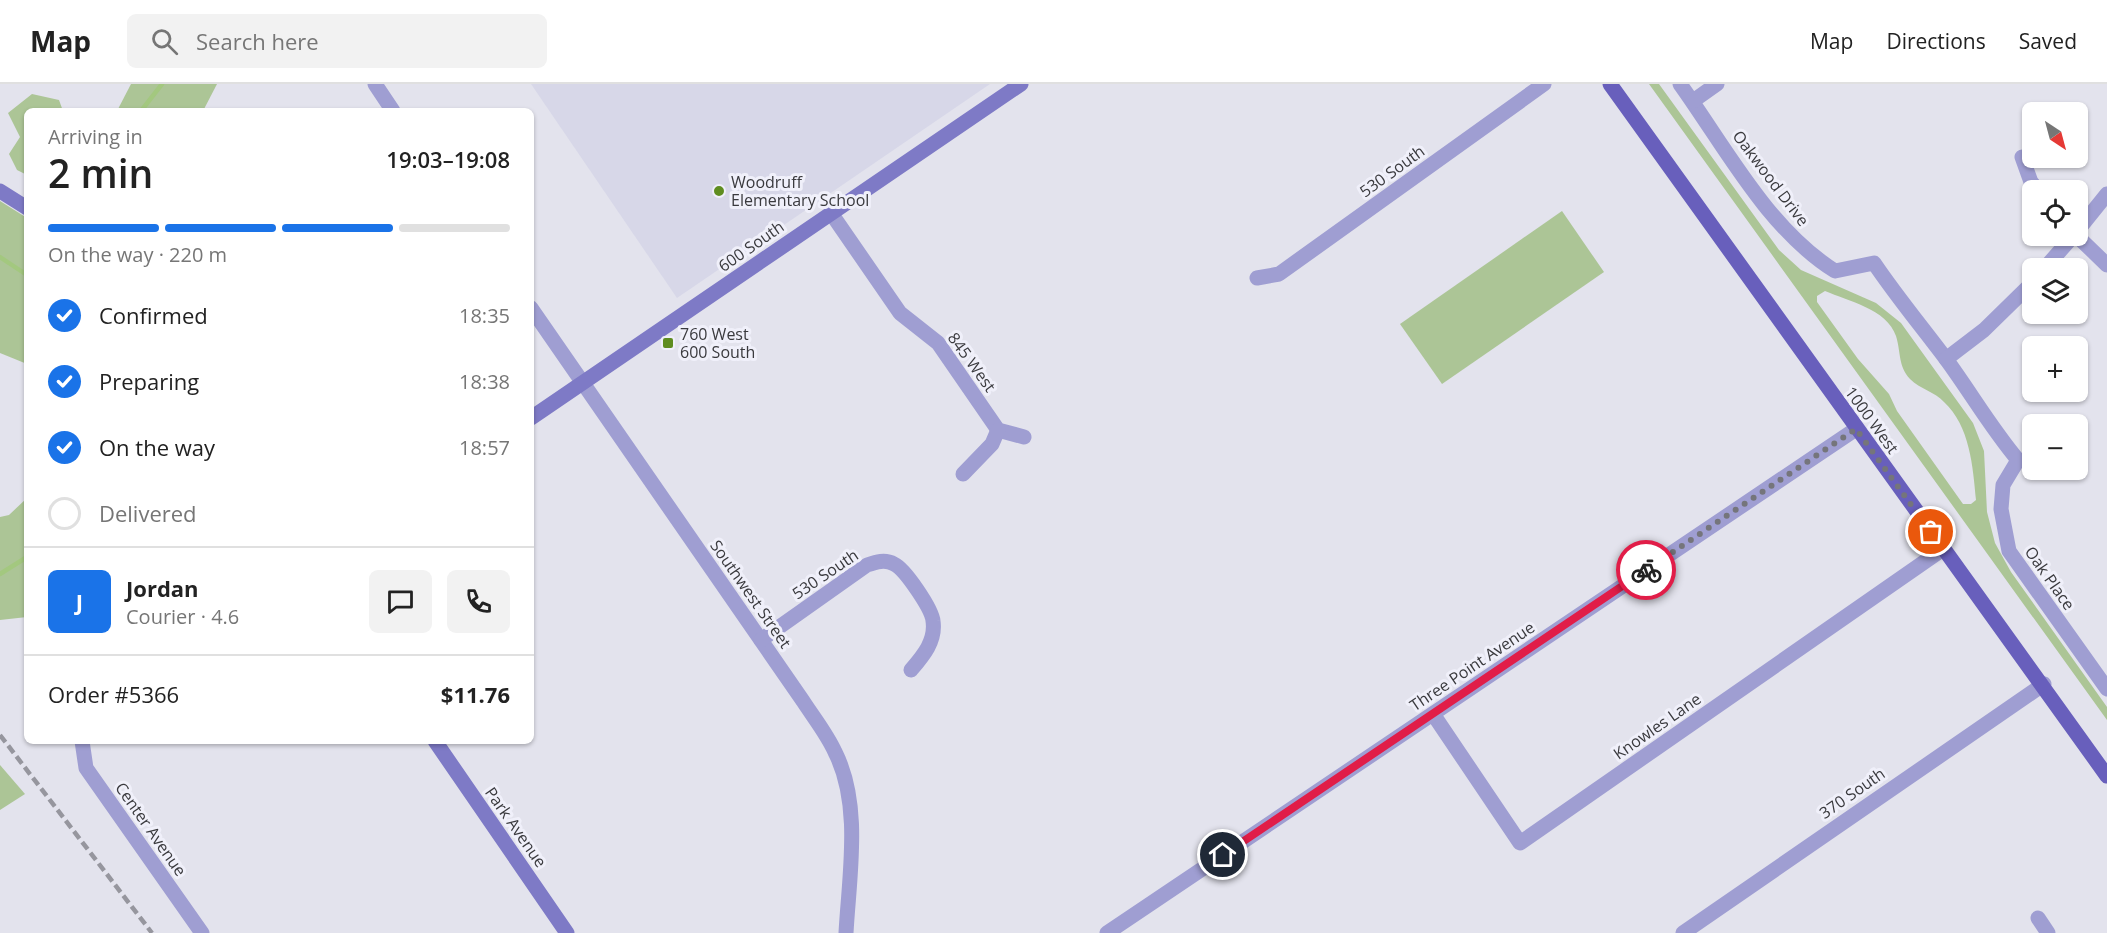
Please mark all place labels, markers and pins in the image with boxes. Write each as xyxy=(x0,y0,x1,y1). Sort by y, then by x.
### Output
place label: Woodruff Elementary School xyxy=(731,171,869,211)
marker: Woodruff Elementary School xyxy=(712,184,726,198)
place label: 760 West 600 South xyxy=(680,323,755,363)
marker: 760 West 600 South xyxy=(661,336,675,350)
pin xyxy=(1905,506,1956,557)
pin xyxy=(1197,829,1248,880)

